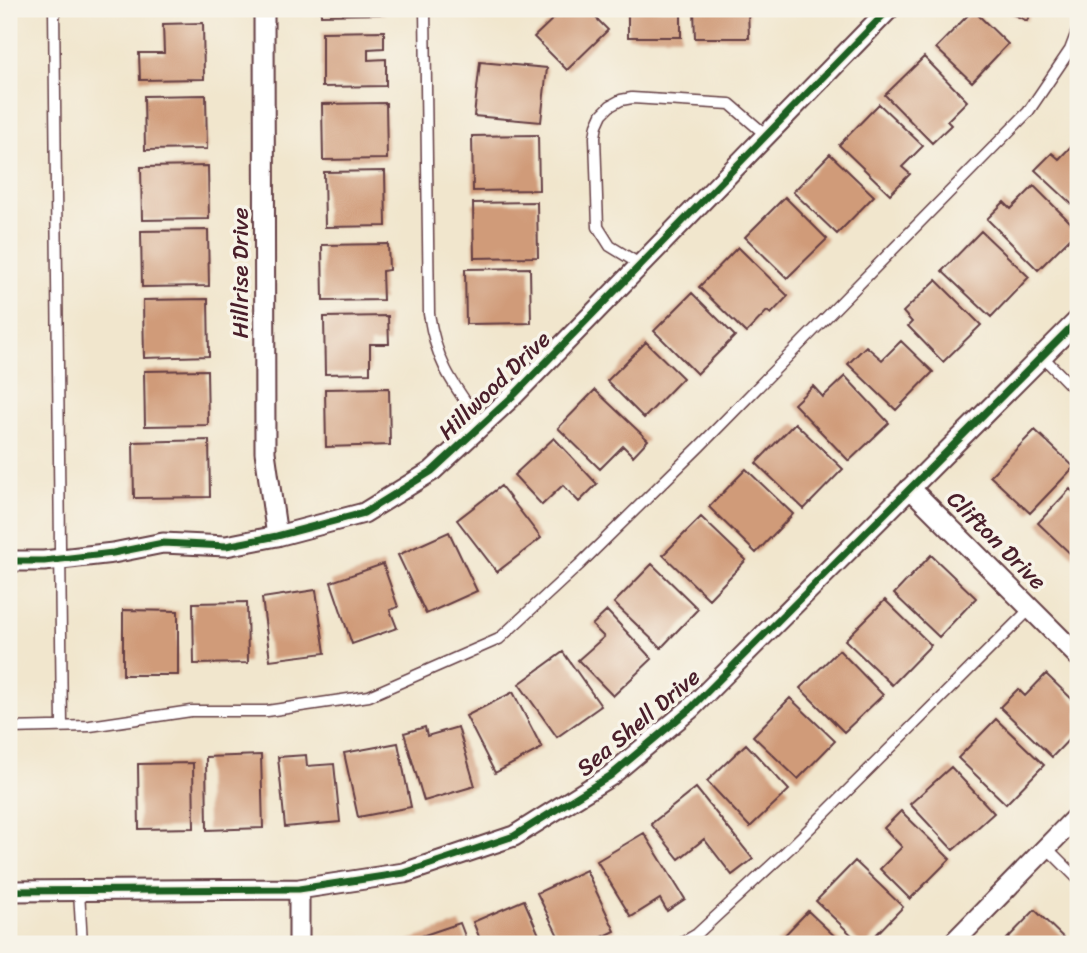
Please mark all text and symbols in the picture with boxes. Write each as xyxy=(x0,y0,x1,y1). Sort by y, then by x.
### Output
street label: Hillrise Drive xyxy=(220,207,261,339)
street label: Hillwood Drive xyxy=(428,320,561,450)
street label: Clifton Drive xyxy=(937,480,1057,600)
street label: Sea Shell Drive xyxy=(567,658,710,787)

